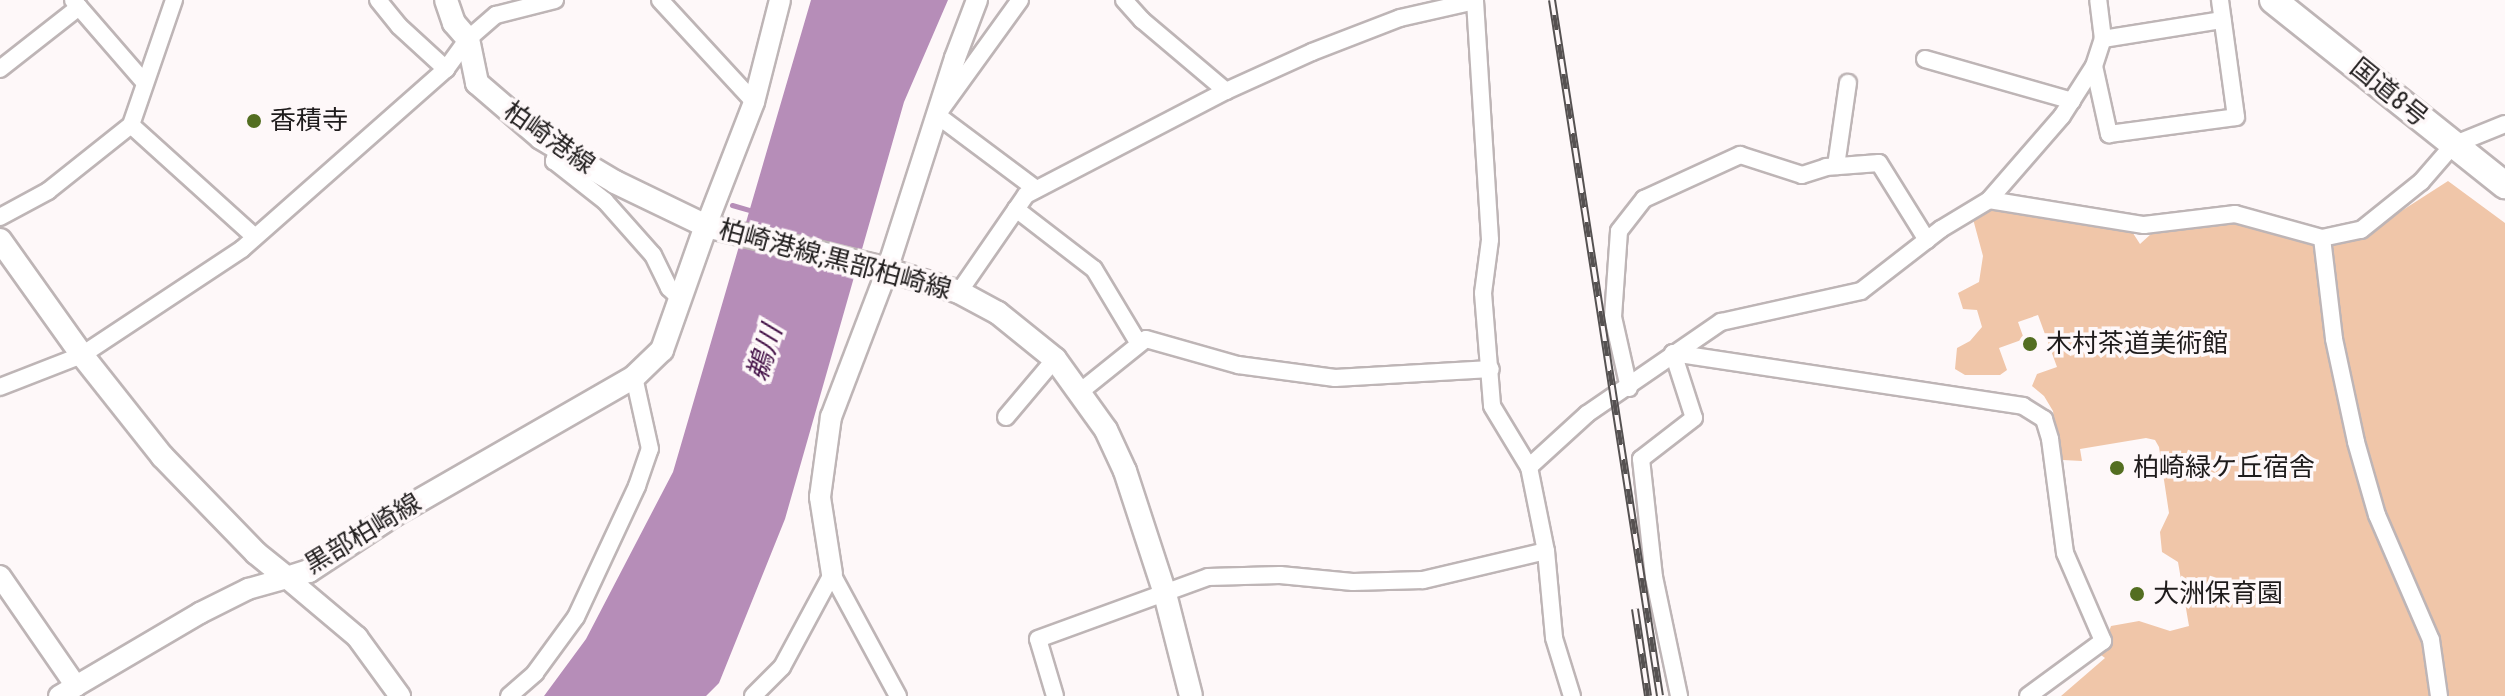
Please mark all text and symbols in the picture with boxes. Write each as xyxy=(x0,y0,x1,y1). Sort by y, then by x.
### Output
street label: 国道8号 xyxy=(2344,52,2434,134)
street label: 柏崎港線 xyxy=(497,95,601,181)
place label: 香積寺 xyxy=(270,105,348,137)
marker: 香積寺 xyxy=(245,112,263,130)
street label: 柏崎港線;黒部柏崎線 xyxy=(715,214,955,306)
water label: 鵜川 xyxy=(741,321,789,385)
place label: 木村茶道美術館 xyxy=(2046,328,2228,360)
marker: 木村茶道美術館 xyxy=(2021,335,2039,353)
place label: 柏崎緑ケ丘宿舎 xyxy=(2133,452,2315,484)
marker: 柏崎緑ケ丘宿舎 xyxy=(2108,459,2126,477)
street label: 黒部柏崎線 xyxy=(299,487,427,581)
place label: 大洲保育園 xyxy=(2153,578,2283,610)
marker: 大洲保育園 xyxy=(2128,585,2146,603)

